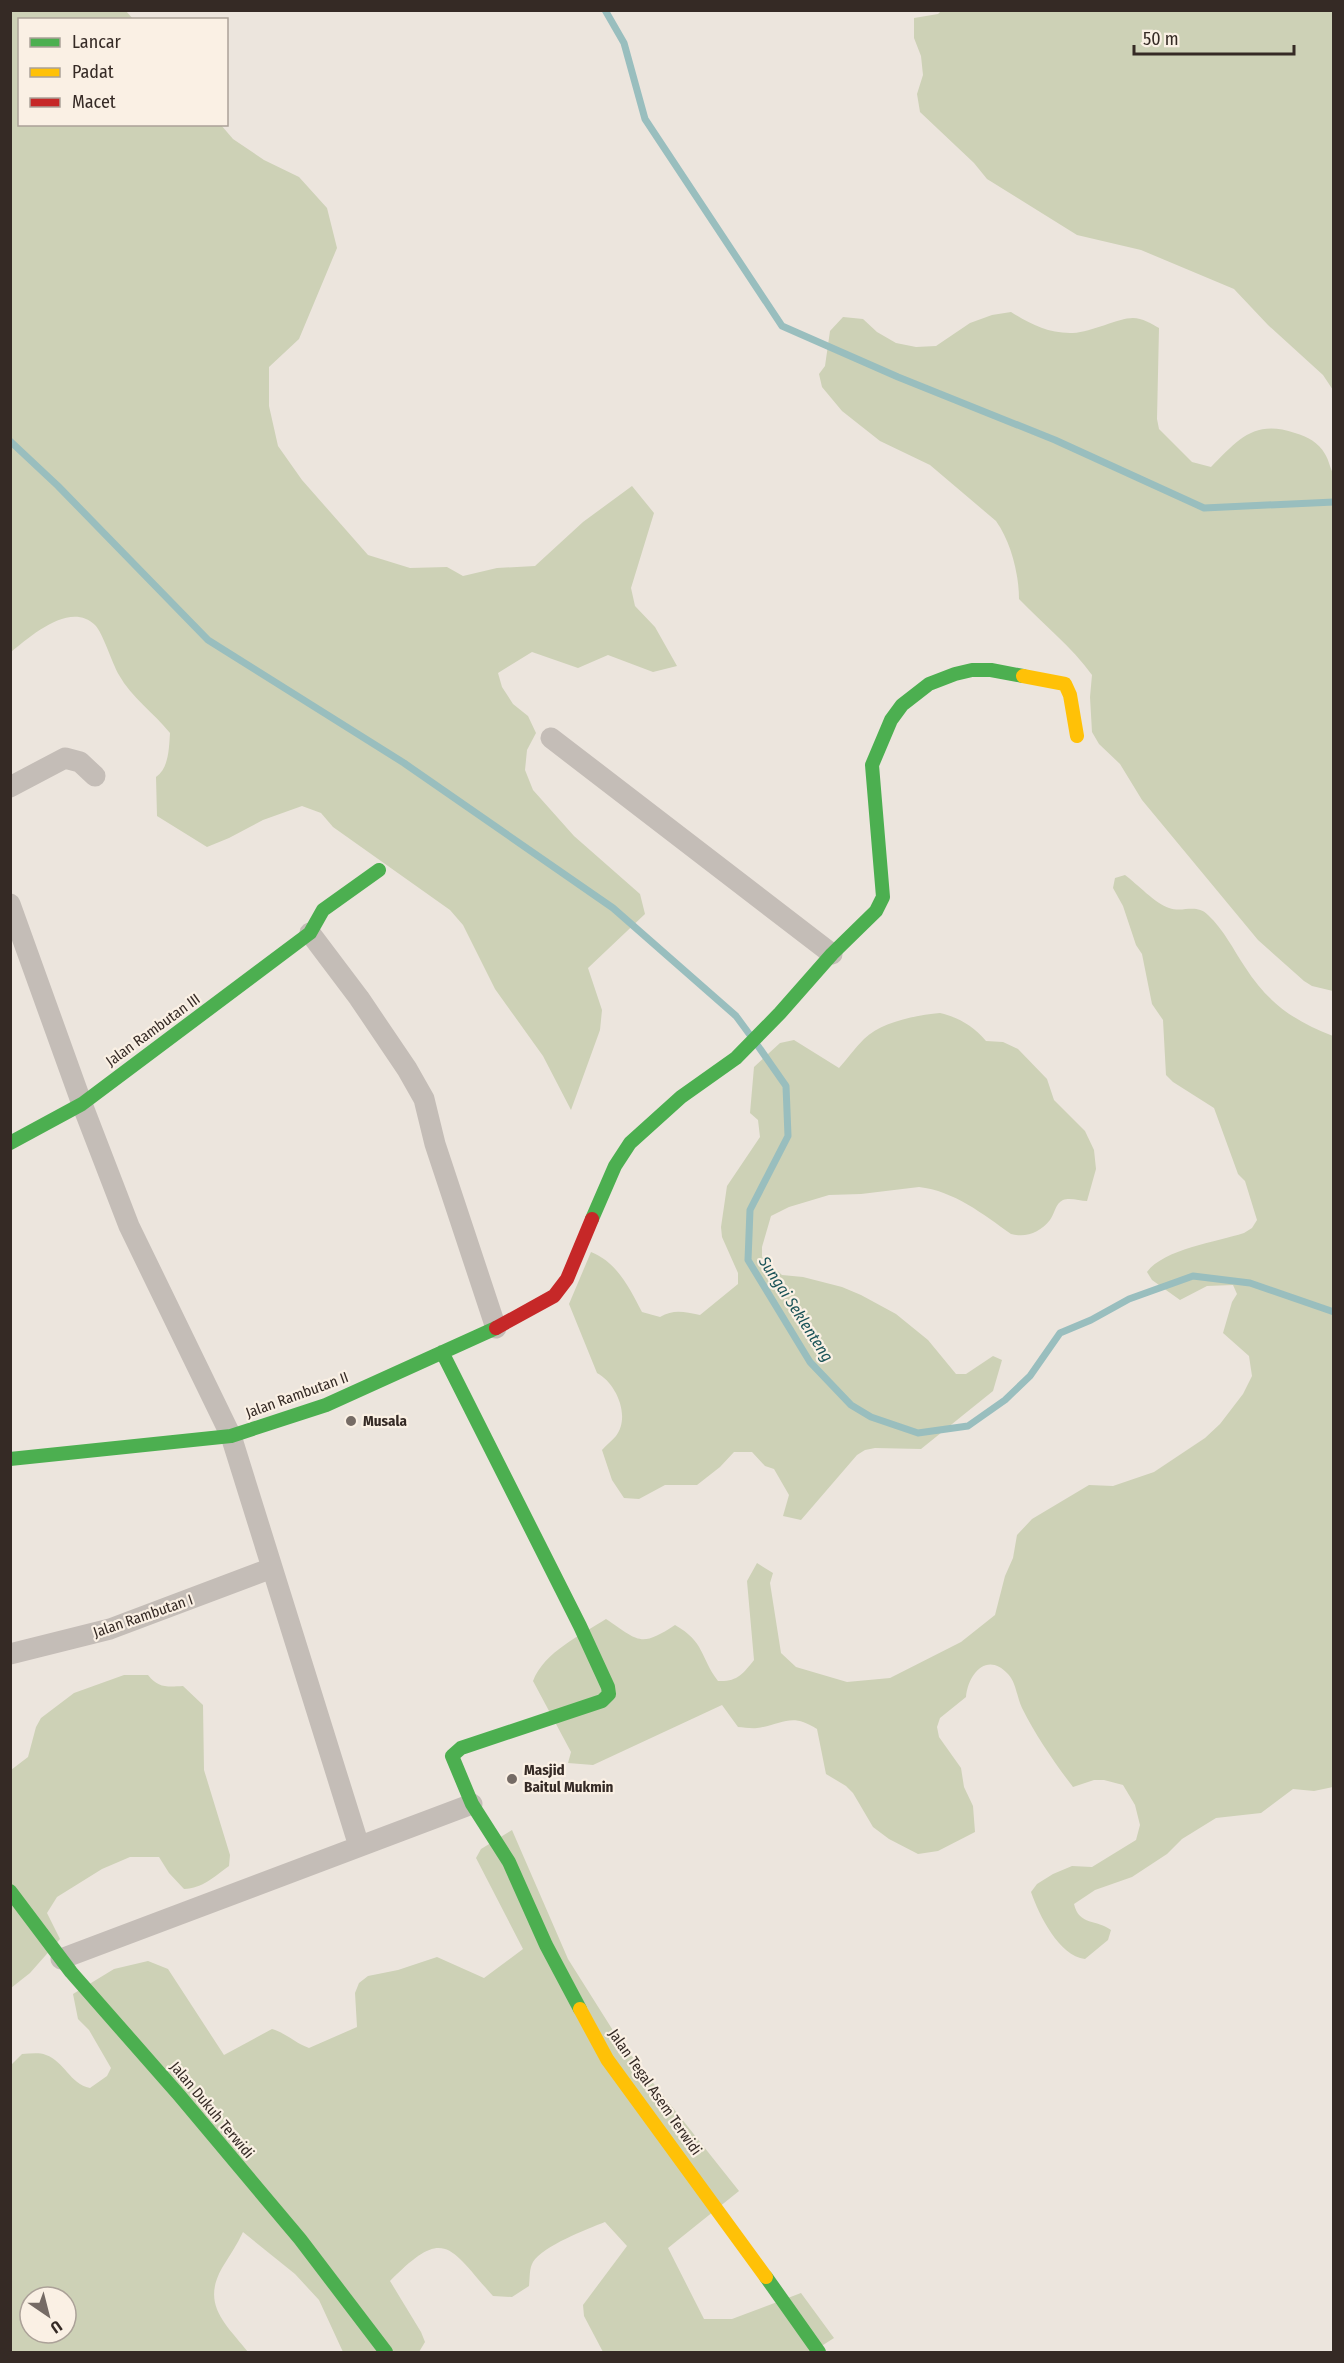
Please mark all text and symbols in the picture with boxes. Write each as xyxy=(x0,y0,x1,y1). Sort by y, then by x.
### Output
legend xyxy=(18,18,228,126)
scale bar xyxy=(1134,18,1294,56)
text: 50 m xyxy=(1143,28,1179,50)
text: Lancar xyxy=(72,31,121,53)
text: Padat xyxy=(72,61,114,83)
text: Macet xyxy=(72,91,116,113)
street label: Jalan Rambutan III xyxy=(102,990,204,1070)
water label: Sungai Seklenteng xyxy=(754,1252,837,1365)
street label: Jalan Rambutan II xyxy=(243,1368,351,1422)
place label: Musala xyxy=(363,1412,407,1430)
marker: Musala xyxy=(344,1414,358,1428)
street label: Jalan Rambutan I xyxy=(91,1591,195,1641)
place label: Masjid Baitul Mukmin xyxy=(524,1761,614,1796)
marker: Masjid Baitul Mukmin xyxy=(505,1772,519,1786)
street label: Jalan Tegal Asem Terwidi xyxy=(605,2025,705,2159)
street label: Jalan Dukuh Terwidi xyxy=(166,2058,258,2162)
north arrow xyxy=(18,2285,78,2345)
text: U xyxy=(47,2316,66,2337)

